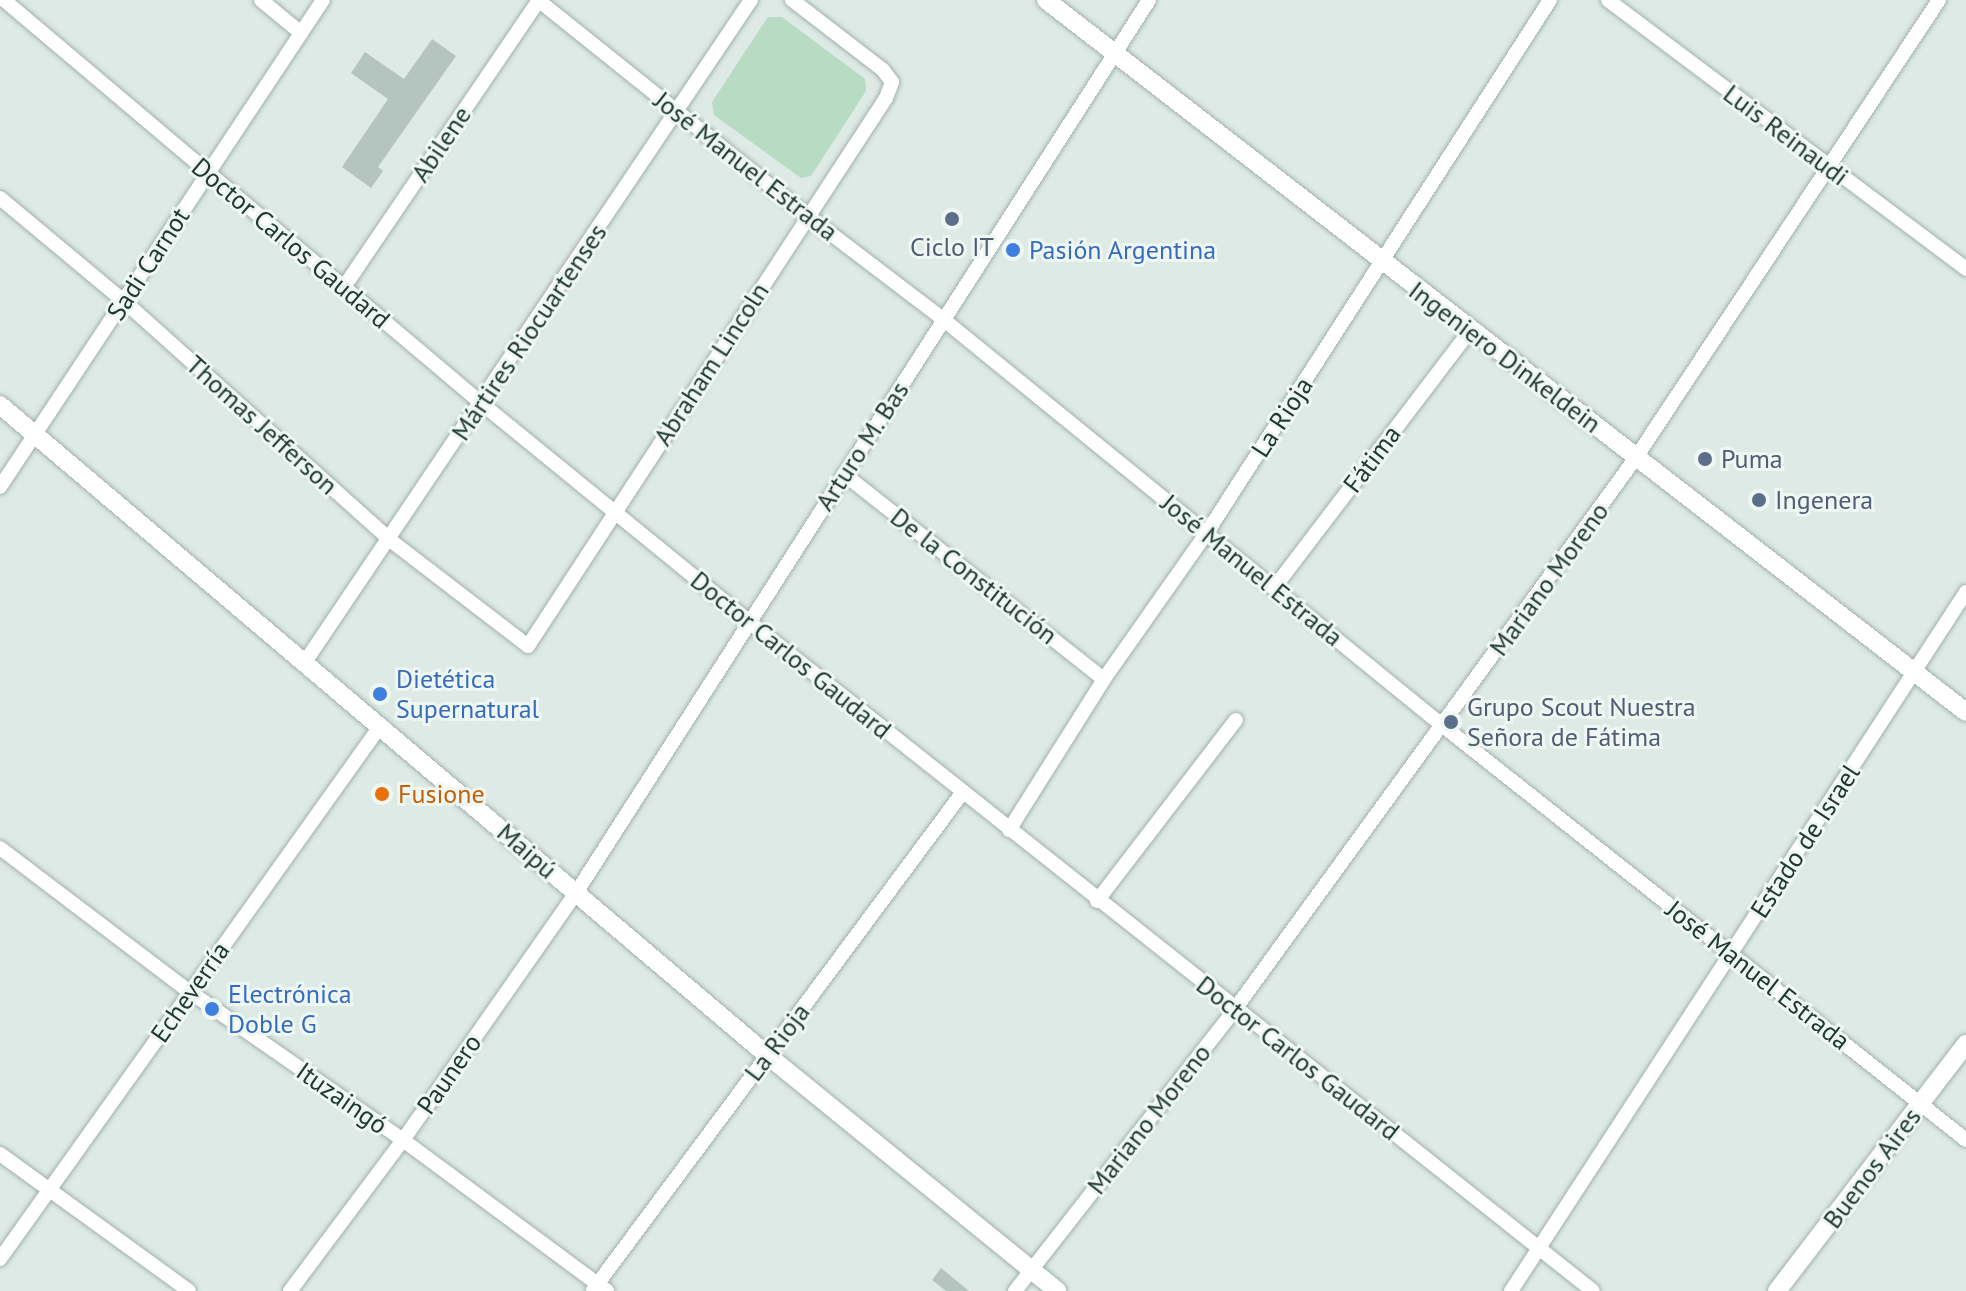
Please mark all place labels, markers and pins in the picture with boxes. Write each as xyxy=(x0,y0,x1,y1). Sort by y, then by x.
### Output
marker: Ciclo IT xyxy=(943,210,961,228)
place label: Ciclo IT xyxy=(910,231,994,263)
place label: Pasión Argentina xyxy=(1029,234,1217,266)
marker: Pasión Argentina xyxy=(1004,241,1022,259)
place label: Puma xyxy=(1721,443,1783,475)
marker: Puma xyxy=(1696,450,1714,468)
place label: Ingenera xyxy=(1775,484,1873,516)
marker: Ingenera xyxy=(1750,491,1768,509)
place label: Dietética Supernatural xyxy=(396,663,539,724)
marker: Dietética Supernatural xyxy=(371,685,389,703)
place label: Grupo Scout Nuestra Señora de Fátima xyxy=(1467,691,1696,752)
marker: Grupo Scout Nuestra Señora de Fátima xyxy=(1442,713,1460,731)
place label: Fusione xyxy=(398,778,485,810)
marker: Fusione xyxy=(373,785,391,803)
place label: Electrónica Doble G xyxy=(228,978,352,1040)
marker: Electrónica Doble G xyxy=(203,1000,221,1018)

